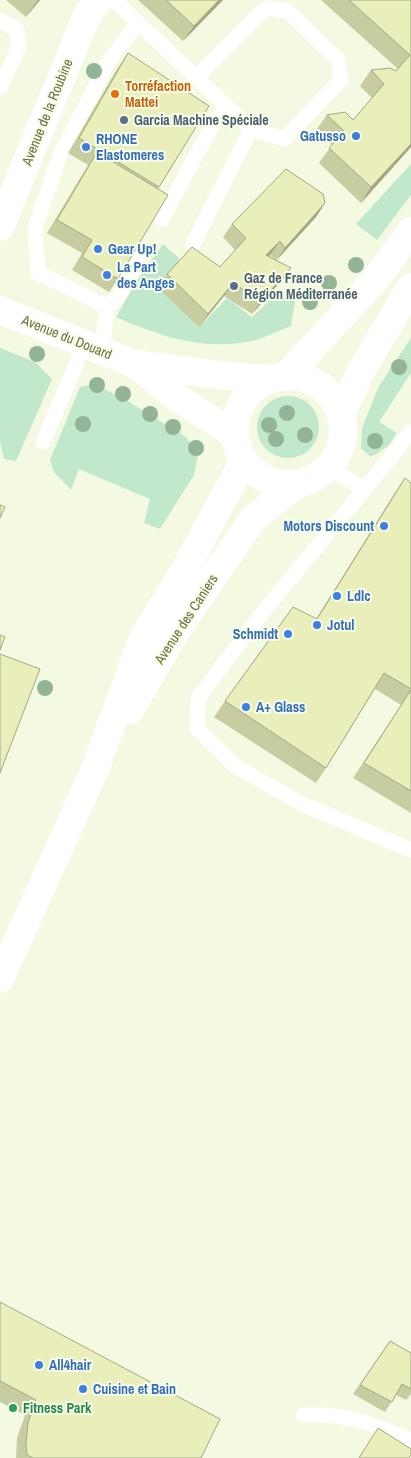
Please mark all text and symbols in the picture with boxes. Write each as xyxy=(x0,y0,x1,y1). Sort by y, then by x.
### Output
street label: Avenue de la Roubine xyxy=(17,56,77,169)
place label: Torréfaction Mattei xyxy=(125,77,191,111)
marker: Torréfaction Mattei xyxy=(109,88,121,100)
place label: Garcia Machine Spéciale xyxy=(134,111,269,129)
marker: Garcia Machine Spéciale xyxy=(118,114,130,126)
place label: Gatusso xyxy=(300,127,346,145)
place label: RHONE Elastomeres xyxy=(96,130,164,164)
marker: Gatusso xyxy=(350,130,362,142)
marker: RHONE Elastomeres xyxy=(80,141,92,153)
place label: Gear Up! xyxy=(108,240,156,258)
marker: Gear Up! xyxy=(92,243,104,255)
place label: La Part des Anges xyxy=(117,258,175,292)
marker: La Part des Anges xyxy=(101,269,113,281)
place label: Gaz de France Région Méditerranée xyxy=(244,269,358,303)
marker: Gaz de France Région Méditerranée xyxy=(228,280,240,292)
street label: Avenue du Douard xyxy=(18,310,115,363)
place label: Motors Discount xyxy=(283,517,374,535)
marker: Motors Discount xyxy=(378,520,390,532)
street label: Avenue des Caniers xyxy=(150,570,222,668)
place label: Ldlc xyxy=(347,587,371,605)
marker: Ldlc xyxy=(331,590,343,602)
place label: Jotul xyxy=(327,616,354,634)
marker: Jotul xyxy=(311,619,323,631)
place label: Schmidt xyxy=(233,625,278,643)
marker: Schmidt xyxy=(282,628,294,640)
place label: A+ Glass xyxy=(256,698,305,716)
marker: A+ Glass xyxy=(240,701,252,713)
place label: All4hair xyxy=(49,1356,92,1374)
marker: All4hair xyxy=(33,1359,45,1371)
place label: Cuisine et Bain xyxy=(93,1380,176,1398)
marker: Cuisine et Bain xyxy=(77,1383,89,1395)
place label: Fitness Park xyxy=(23,1399,92,1417)
marker: Fitness Park xyxy=(7,1402,19,1414)

